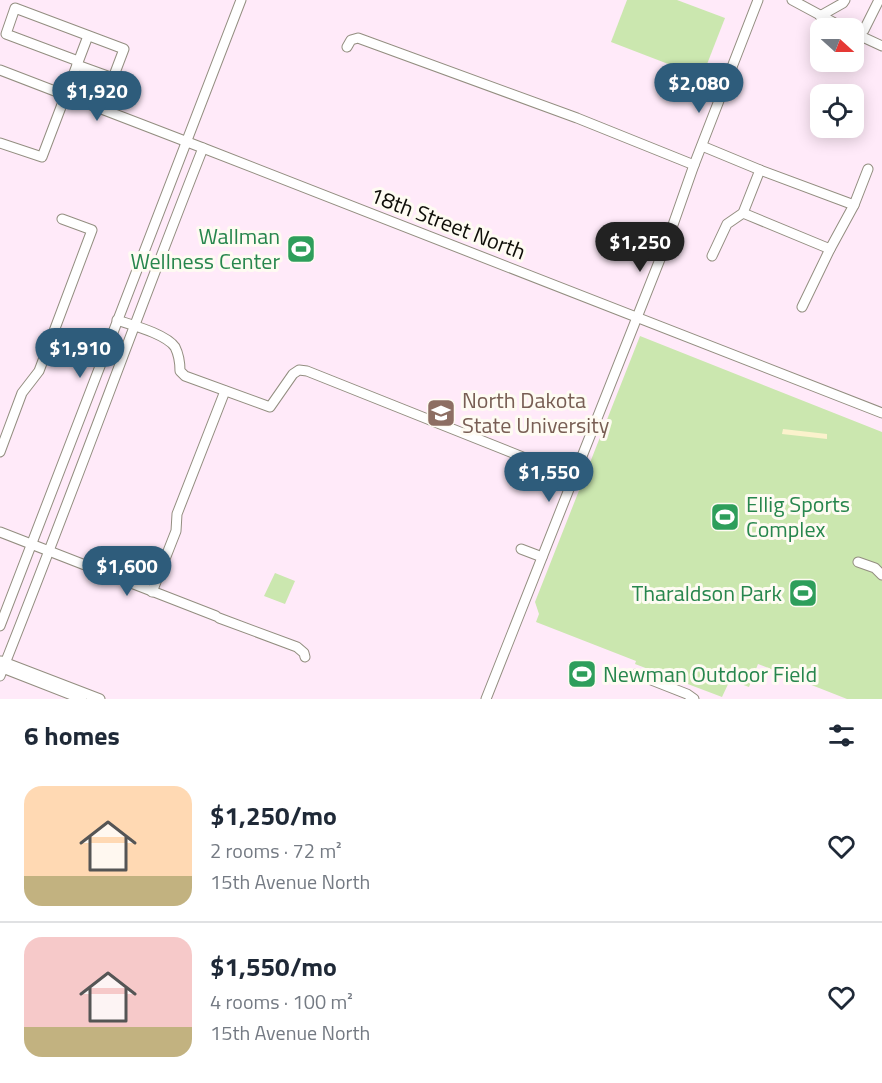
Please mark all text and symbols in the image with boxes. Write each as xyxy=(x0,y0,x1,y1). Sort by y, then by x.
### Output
north arrow xyxy=(810,18,864,72)
map controls xyxy=(810,18,864,138)
pin: $2,080 xyxy=(650,63,748,114)
text: $2,080 xyxy=(668,67,730,98)
pin: $1,920 xyxy=(48,71,146,122)
text: $1,920 xyxy=(66,75,128,106)
button: locate xyxy=(810,84,864,138)
street label: 18th Street North xyxy=(365,178,531,268)
place label: Wallman Wellness Center xyxy=(130,219,280,278)
pin: $1,250 xyxy=(591,222,689,273)
text: $1,250 xyxy=(609,226,671,257)
sports icon: Wallman Wellness Center xyxy=(285,233,317,265)
pin: $1,910 xyxy=(31,328,129,379)
text: $1,910 xyxy=(49,332,111,363)
place label: North Dakota State University xyxy=(462,383,610,442)
school or university icon: North Dakota State University xyxy=(425,397,457,429)
pin: $1,550 xyxy=(500,452,598,503)
text: $1,550 xyxy=(518,456,580,487)
place label: Ellig Sports Complex xyxy=(746,487,850,546)
sports icon: Ellig Sports Complex xyxy=(709,501,741,533)
pin: $1,600 xyxy=(78,546,176,597)
text: $1,600 xyxy=(96,550,158,581)
place label: Tharaldson Park xyxy=(632,576,782,610)
sports icon: Tharaldson Park xyxy=(787,577,819,609)
place label: Newman Outdoor Field xyxy=(603,657,817,691)
sports icon: Newman Outdoor Field xyxy=(566,658,598,690)
text: 6 homes xyxy=(24,716,120,755)
icon: filters xyxy=(825,719,858,752)
text: $1,250/mo xyxy=(210,796,337,835)
icon: home xyxy=(72,810,144,882)
icon: heart xyxy=(825,830,858,863)
text: 2 rooms · 72 m² xyxy=(210,835,342,866)
text: 15th Avenue North xyxy=(210,866,370,897)
text: $1,550/mo xyxy=(210,947,337,986)
icon: home xyxy=(72,961,144,1033)
icon: heart xyxy=(825,981,858,1014)
text: 4 rooms · 100 m² xyxy=(210,986,353,1017)
text: 15th Avenue North xyxy=(210,1017,370,1048)

